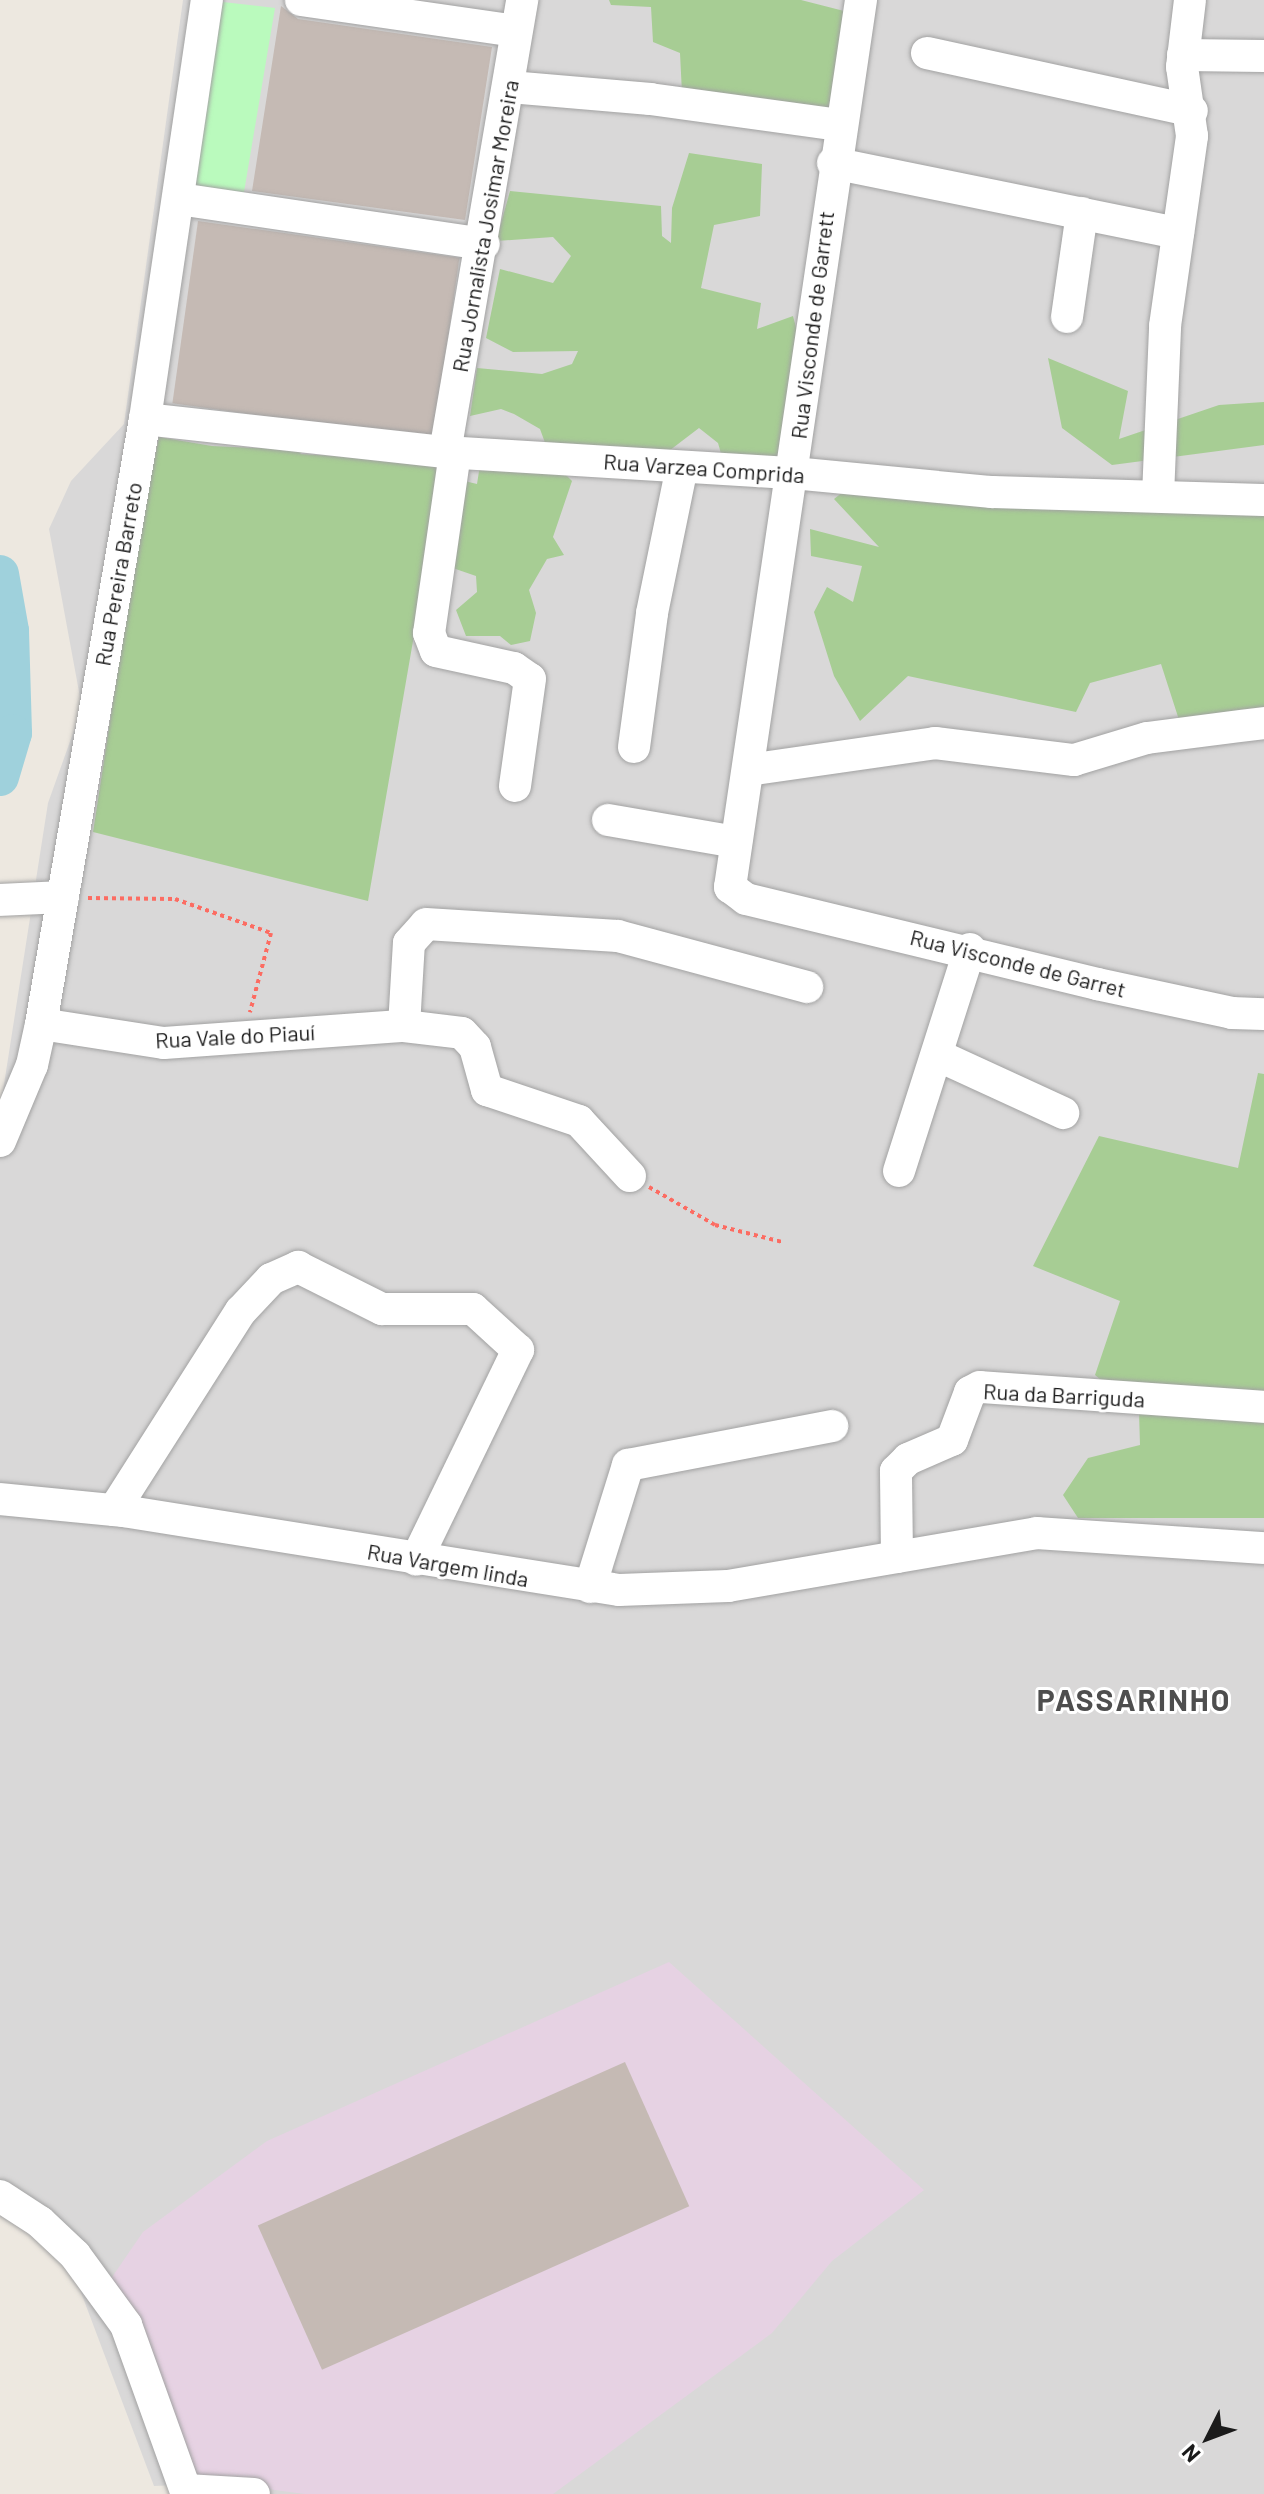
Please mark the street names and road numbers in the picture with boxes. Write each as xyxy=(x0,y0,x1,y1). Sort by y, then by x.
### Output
street label: Rua Jornalista Josimar Moreira xyxy=(446,78,524,374)
street label: Rua Visconde de Garrett xyxy=(785,210,839,440)
street label: Rua Varzea Comprida xyxy=(602,448,806,488)
street label: Rua Pereira Barreto xyxy=(89,480,147,668)
street label: Rua Visconde de Garret xyxy=(907,923,1129,1003)
street label: Rua Vale do Piauí xyxy=(154,1019,316,1053)
street label: Rua da Barriguda xyxy=(982,1378,1146,1412)
street label: Rua Vargem linda xyxy=(365,1538,531,1592)

